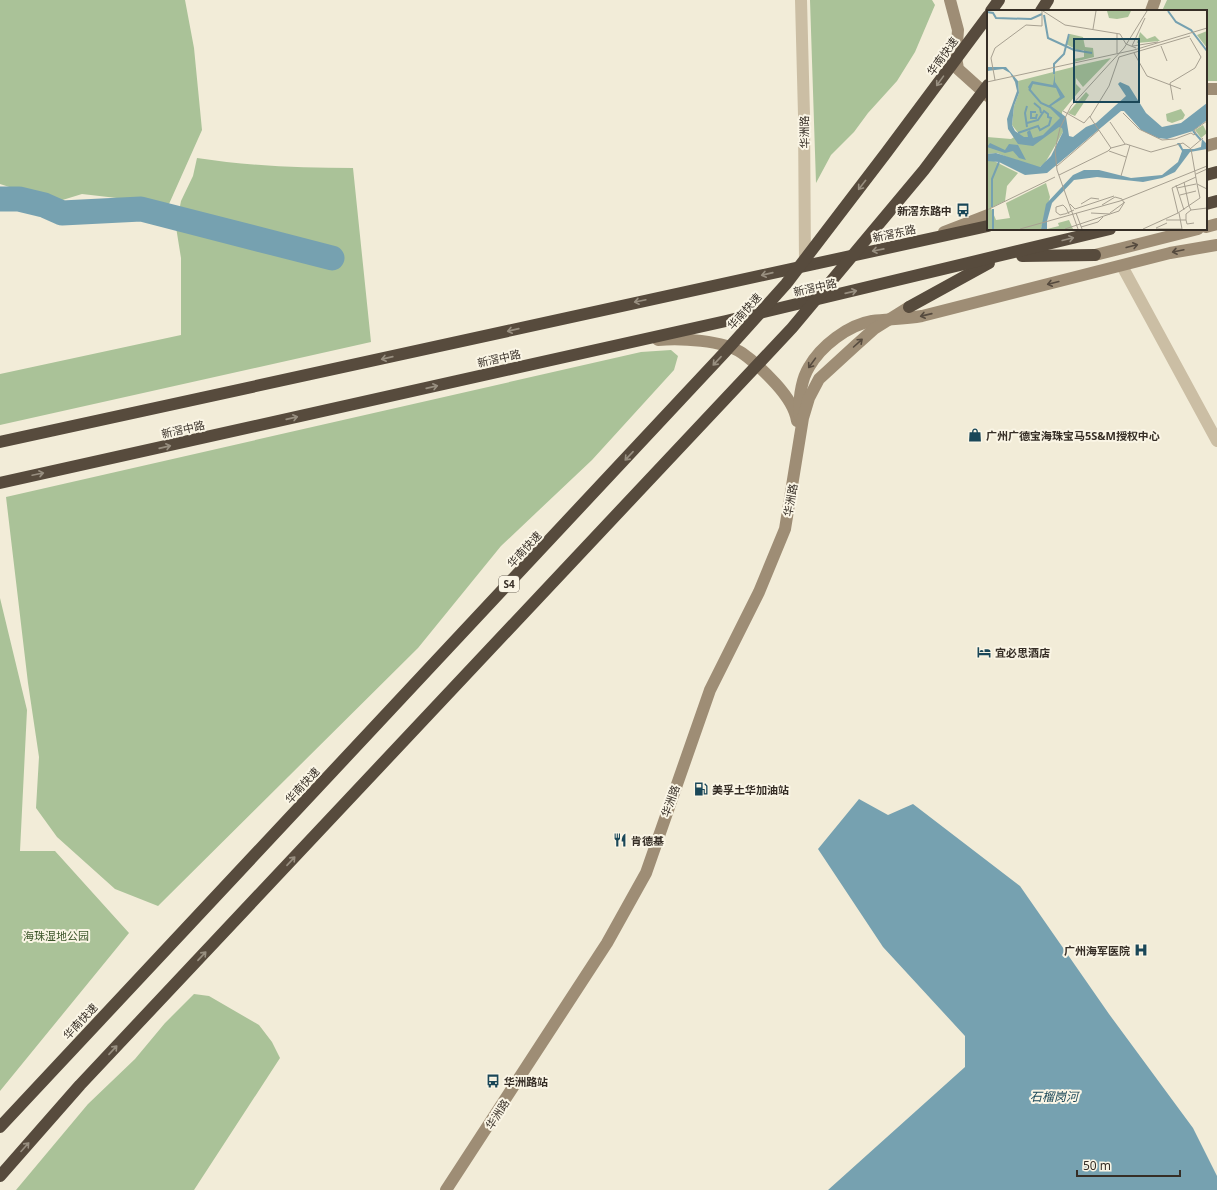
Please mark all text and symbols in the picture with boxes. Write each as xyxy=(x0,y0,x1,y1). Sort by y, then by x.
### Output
inset map xyxy=(987,10,1207,230)
street label: 华南快速 xyxy=(923,34,961,78)
one-way arrow xyxy=(936,75,944,86)
street label: 华洲路 xyxy=(796,115,812,149)
one-way arrow xyxy=(858,179,866,190)
bus stop icon: 新滘东路中 xyxy=(955,202,971,218)
place label: 新滘东路中 xyxy=(897,203,952,218)
street label: 新滘东路 xyxy=(871,221,917,245)
one-way arrow xyxy=(1062,235,1075,243)
one-way arrow xyxy=(1126,242,1139,249)
one-way arrow xyxy=(871,247,884,255)
one-way arrow xyxy=(1172,247,1185,255)
one-way arrow xyxy=(761,271,774,278)
street label: 新滘中路 xyxy=(792,275,838,299)
one-way arrow xyxy=(1046,280,1059,288)
one-way arrow xyxy=(844,288,857,295)
street label: 华南快速 xyxy=(724,290,764,332)
one-way arrow xyxy=(634,298,647,306)
one-way arrow xyxy=(920,311,933,319)
one-way arrow xyxy=(507,326,520,334)
one-way arrow xyxy=(852,339,863,348)
street label: 新滘中路 xyxy=(476,346,522,370)
one-way arrow xyxy=(380,355,393,363)
one-way arrow xyxy=(712,356,722,366)
one-way arrow xyxy=(808,358,816,369)
one-way arrow xyxy=(426,382,439,390)
one-way arrow xyxy=(285,414,298,422)
street label: 新滘中路 xyxy=(160,417,206,441)
shop icon: 广州广德宝海珠宝马5S&M授权中心 xyxy=(967,427,983,443)
place label: 广州广德宝海珠宝马5S&M授权中心 xyxy=(986,428,1160,443)
one-way arrow xyxy=(158,442,171,450)
one-way arrow xyxy=(624,451,633,461)
one-way arrow xyxy=(31,470,44,478)
street label: 华洲路 xyxy=(780,482,800,518)
street label: 华南快速 xyxy=(504,528,544,570)
road number: S4 xyxy=(499,576,519,592)
hotel icon: 宜必思酒店 xyxy=(976,644,992,660)
place label: 宜必思酒店 xyxy=(995,645,1050,660)
street label: 华南快速 xyxy=(282,764,322,806)
fuel station icon: 美孚土华加油站 xyxy=(693,781,709,797)
place label: 美孚土华加油站 xyxy=(712,782,789,797)
street label: 华洲路 xyxy=(657,783,683,819)
restaurant icon: 肯德基 xyxy=(612,832,628,848)
place label: 肯德基 xyxy=(631,833,664,848)
one-way arrow xyxy=(286,856,295,866)
park label: 海珠湿地公园 xyxy=(23,928,89,943)
hospital icon: 广州海军医院 xyxy=(1133,942,1149,958)
place label: 广州海军医院 xyxy=(1064,943,1130,958)
one-way arrow xyxy=(197,951,206,961)
street label: 华南快速 xyxy=(60,1000,100,1042)
one-way arrow xyxy=(108,1045,117,1055)
bus stop icon: 华洲路站 xyxy=(485,1073,501,1089)
place label: 华洲路站 xyxy=(504,1074,548,1089)
water label: 石榴岗河 xyxy=(1030,1088,1080,1105)
street label: 华洲路 xyxy=(482,1096,512,1132)
one-way arrow xyxy=(20,1142,29,1152)
scale bar xyxy=(1077,1152,1180,1178)
text: 50 m xyxy=(1083,1157,1111,1174)

